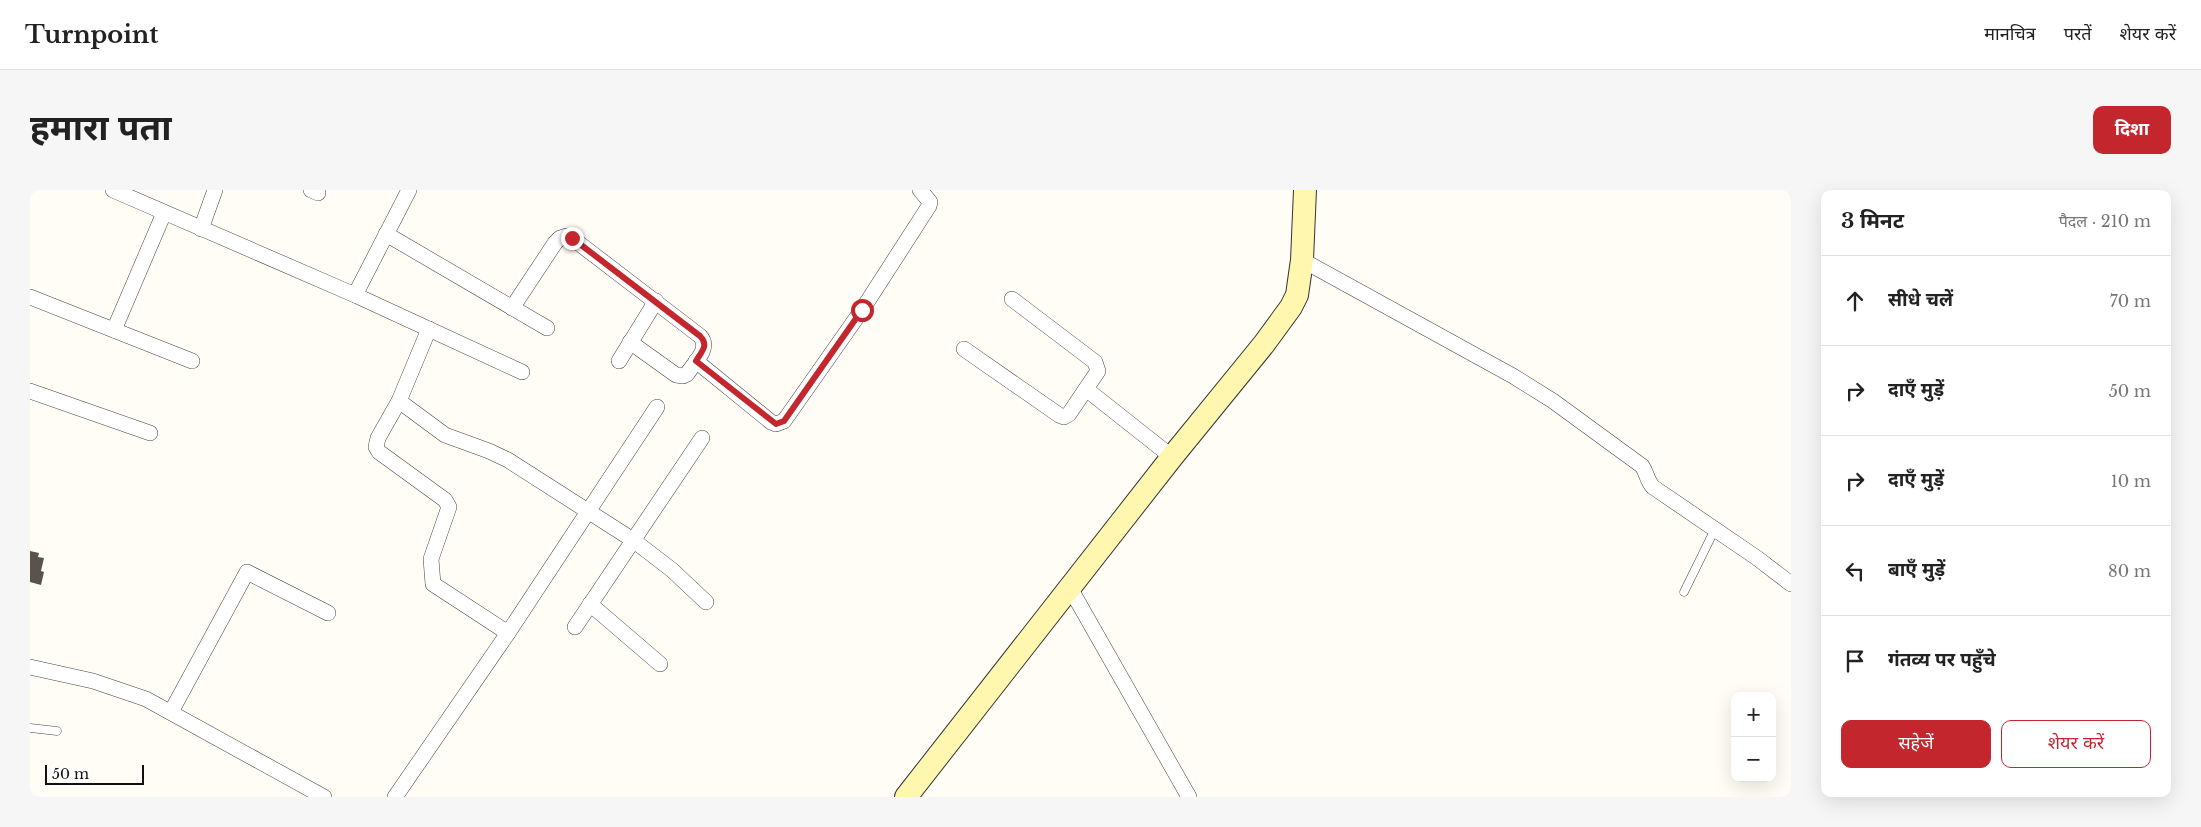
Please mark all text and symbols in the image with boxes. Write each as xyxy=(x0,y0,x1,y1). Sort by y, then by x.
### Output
text: Turnpoint xyxy=(25,20,158,49)
text: मानचित्र xyxy=(1984,23,2036,45)
text: परतें xyxy=(2064,23,2092,45)
text: शेयर करें xyxy=(2120,23,2176,45)
text: हमारा पता xyxy=(30,106,171,149)
button: दिशा xyxy=(2093,106,2171,154)
text: 3 मिनट xyxy=(1841,208,1904,234)
text: पैदल · 210 m xyxy=(2059,211,2151,231)
route end xyxy=(561,227,584,250)
icon: ahead xyxy=(1841,287,1869,315)
text: सीधे चलें xyxy=(1888,288,1953,311)
text: 70 m xyxy=(2110,291,2151,311)
route start xyxy=(851,299,874,322)
icon: right xyxy=(1841,377,1869,405)
text: दाएँ मुड़ें xyxy=(1888,378,1944,401)
text: 50 m xyxy=(2109,381,2151,401)
icon: right xyxy=(1841,467,1869,495)
text: दाएँ मुड़ें xyxy=(1888,468,1944,491)
text: 10 m xyxy=(2111,471,2151,491)
icon: left xyxy=(1841,557,1869,585)
text: बाएँ मुड़ें xyxy=(1888,558,1945,581)
text: 80 m xyxy=(2108,561,2151,581)
icon: arrive xyxy=(1841,647,1869,675)
text: गंतव्य पर पहुँचे xyxy=(1888,648,1996,671)
map controls xyxy=(1731,692,1776,782)
button: + xyxy=(1731,692,1776,737)
button: सहेजें xyxy=(1841,720,1991,768)
button: शेयर करें xyxy=(2001,720,2151,768)
button: − xyxy=(1731,737,1776,782)
scale bar xyxy=(45,762,144,785)
text: 50 m xyxy=(52,765,89,783)

